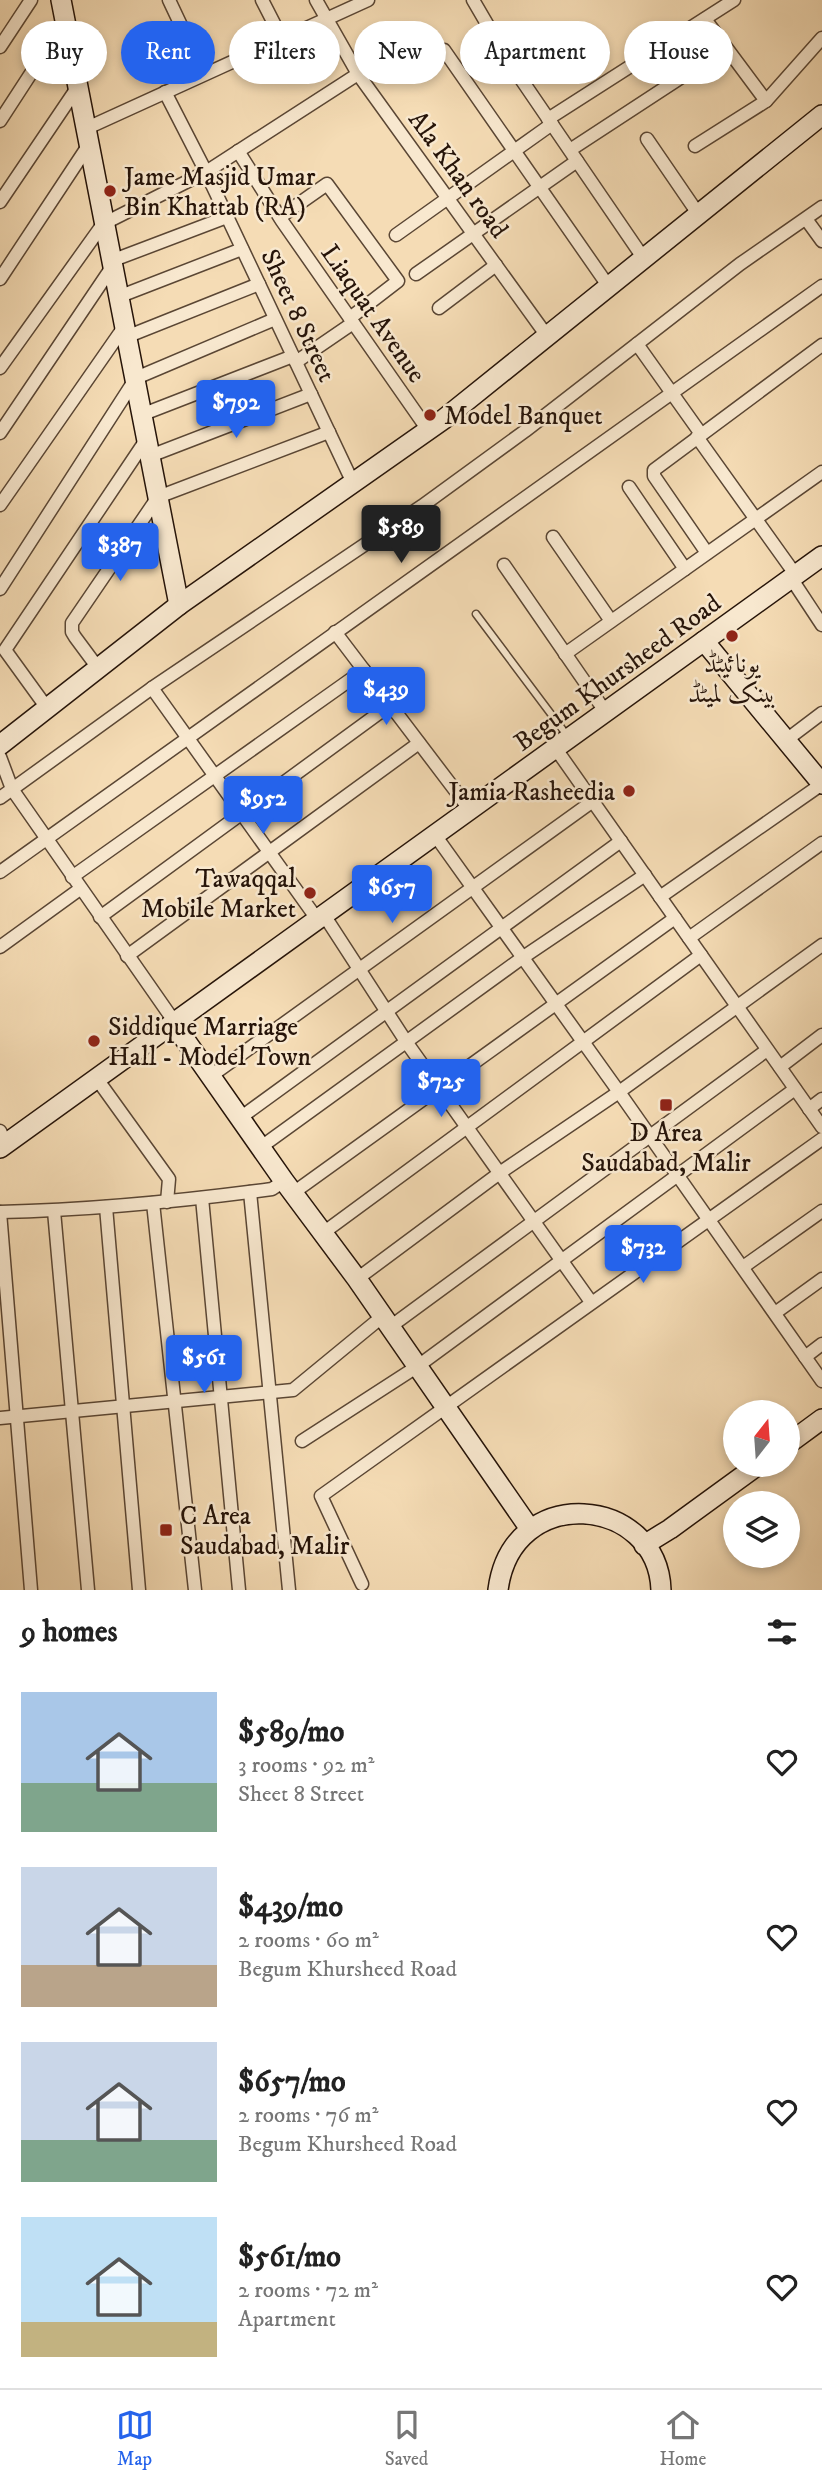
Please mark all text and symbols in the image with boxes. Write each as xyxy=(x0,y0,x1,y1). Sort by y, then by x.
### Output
chip: Buy xyxy=(21,21,107,84)
chip: Rent xyxy=(121,21,215,84)
chip: Filters xyxy=(229,21,340,84)
chip: New xyxy=(354,21,446,84)
chip: Apartment xyxy=(460,21,610,84)
chip: House xyxy=(624,21,733,84)
street label: Ala Khan road xyxy=(401,105,515,245)
place label: Jame Masjid Umar Bin Khattab (RA) xyxy=(122,161,316,224)
marker: Jame Masjid Umar Bin Khattab (RA) xyxy=(102,183,118,199)
street label: Liaquat Avenue xyxy=(313,238,433,390)
street label: Sheet 8 Street xyxy=(253,244,343,387)
pin: $792 xyxy=(195,380,277,440)
text: $792 xyxy=(212,388,260,417)
place label: Model Banquet xyxy=(444,400,603,433)
marker: Model Banquet xyxy=(422,407,438,423)
pin: $589 xyxy=(360,505,442,565)
text: $589 xyxy=(378,513,424,542)
pin: $387 xyxy=(79,524,161,583)
text: $387 xyxy=(98,531,142,560)
street label: Begum Khursheed Road xyxy=(508,587,728,759)
marker: یونائیٹڈ بینک لمیٹڈ xyxy=(724,628,740,644)
place label: یونائیٹڈ بینک لمیٹڈ xyxy=(688,648,776,711)
pin: $439 xyxy=(345,668,427,727)
text: $439 xyxy=(363,675,409,704)
pin: $952 xyxy=(222,776,304,836)
place label: Jamia Rasheedia xyxy=(446,776,615,809)
marker: Jamia Rasheedia xyxy=(621,783,637,799)
text: $952 xyxy=(240,784,286,813)
place label: Tawaqqal Mobile Market xyxy=(141,863,296,926)
pin: $657 xyxy=(351,866,433,925)
text: $657 xyxy=(368,873,416,902)
marker: Tawaqqal Mobile Market xyxy=(302,885,318,901)
place label: Siddique Marriage Hall - Model Town xyxy=(108,1011,311,1074)
marker: Siddique Marriage Hall - Model Town xyxy=(86,1033,102,1049)
pin: $725 xyxy=(400,1060,482,1119)
text: $725 xyxy=(417,1067,465,1096)
marker: D Area Saudabad, Malir xyxy=(658,1097,674,1113)
place label: D Area Saudabad, Malir xyxy=(581,1117,751,1180)
pin: $732 xyxy=(602,1226,684,1285)
text: $732 xyxy=(621,1233,665,1262)
pin: $561 xyxy=(163,1336,245,1395)
text: $561 xyxy=(182,1343,226,1372)
north arrow xyxy=(723,1400,800,1477)
map controls xyxy=(723,1400,800,1568)
button: layers xyxy=(723,1491,800,1568)
place label: C Area Saudabad, Malir xyxy=(180,1500,350,1563)
marker: C Area Saudabad, Malir xyxy=(158,1522,174,1538)
icon: filters xyxy=(763,1613,801,1651)
text: 9 homes xyxy=(21,1614,118,1651)
text: $589/mo xyxy=(238,1714,344,1751)
icon: home xyxy=(77,1720,161,1804)
icon: heart xyxy=(763,1743,801,1781)
text: 3 rooms · 92 m² xyxy=(238,1751,375,1780)
text: Sheet 8 Street xyxy=(238,1780,364,1809)
text: $439/mo xyxy=(238,1889,343,1926)
icon: home xyxy=(77,1895,161,1979)
icon: heart xyxy=(763,1918,801,1956)
text: 2 rooms · 60 m² xyxy=(238,1926,379,1955)
text: Begum Khursheed Road xyxy=(238,1955,457,1984)
text: $657/mo xyxy=(238,2064,346,2101)
icon: home xyxy=(77,2070,161,2154)
icon: heart xyxy=(763,2093,801,2131)
text: 2 rooms · 76 m² xyxy=(238,2101,378,2130)
text: Begum Khursheed Road xyxy=(238,2130,457,2159)
text: $561/mo xyxy=(238,2239,341,2276)
icon: home xyxy=(77,2245,161,2329)
icon: heart xyxy=(763,2268,801,2306)
text: 2 rooms · 72 m² xyxy=(238,2276,378,2305)
text: Apartment xyxy=(238,2305,336,2334)
tab: Map xyxy=(116,2406,154,2471)
tab: Saved xyxy=(385,2406,428,2471)
tab: Home xyxy=(659,2406,706,2471)

